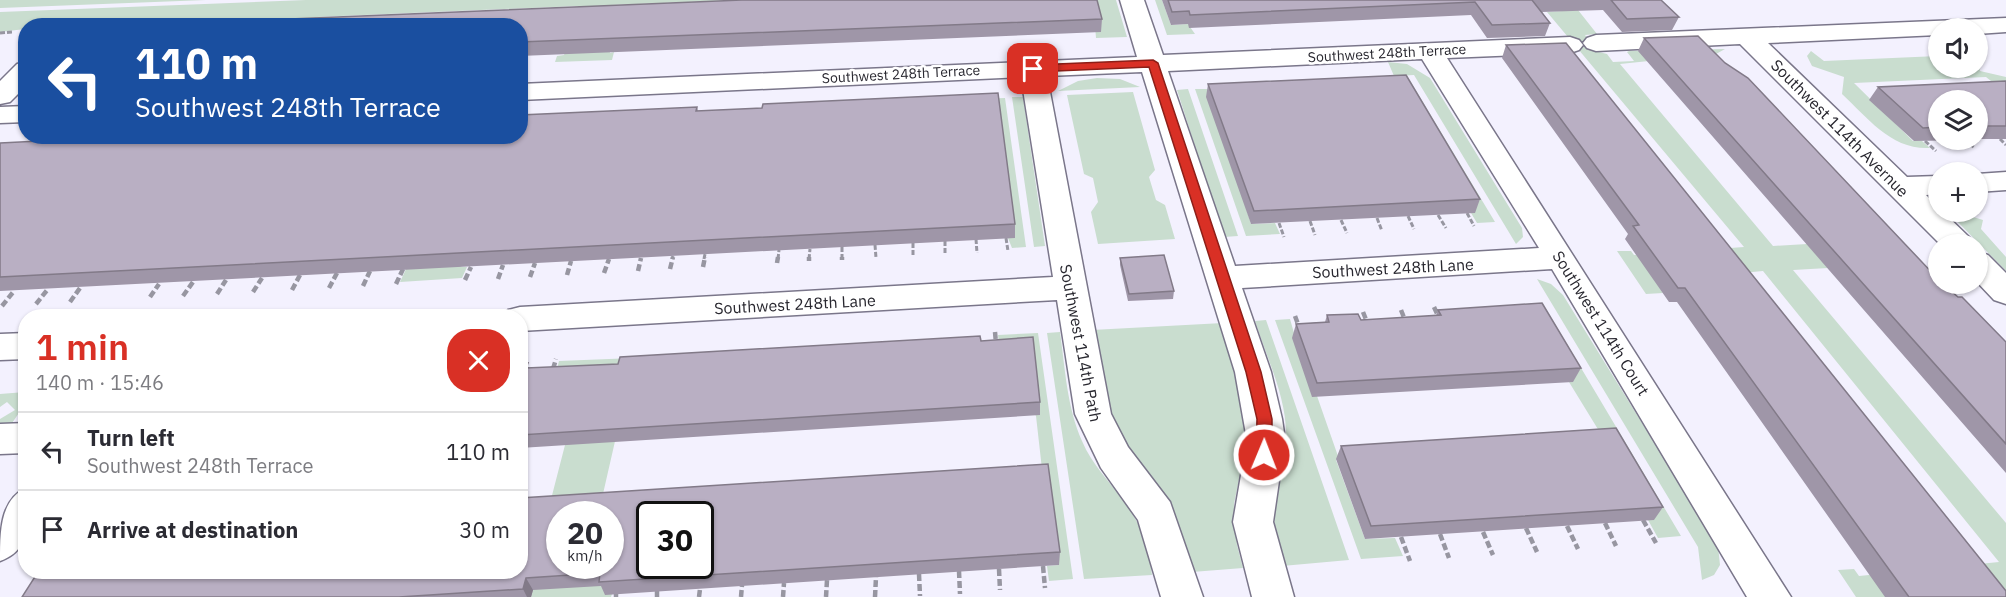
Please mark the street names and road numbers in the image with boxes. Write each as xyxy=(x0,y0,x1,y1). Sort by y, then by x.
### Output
street label: Southwest 248th Terrace xyxy=(1307,40,1467,66)
street label: Southwest 114th Avernue xyxy=(1767,55,1913,201)
street label: Southwest 248th Terrace xyxy=(821,61,981,87)
street label: Southwest 114th Court xyxy=(1548,247,1654,399)
street label: Southwest 248th Lane xyxy=(1312,254,1474,282)
street label: Southwest 114th Path xyxy=(1056,263,1106,423)
street label: Southwest 248th Lane xyxy=(714,290,876,318)

